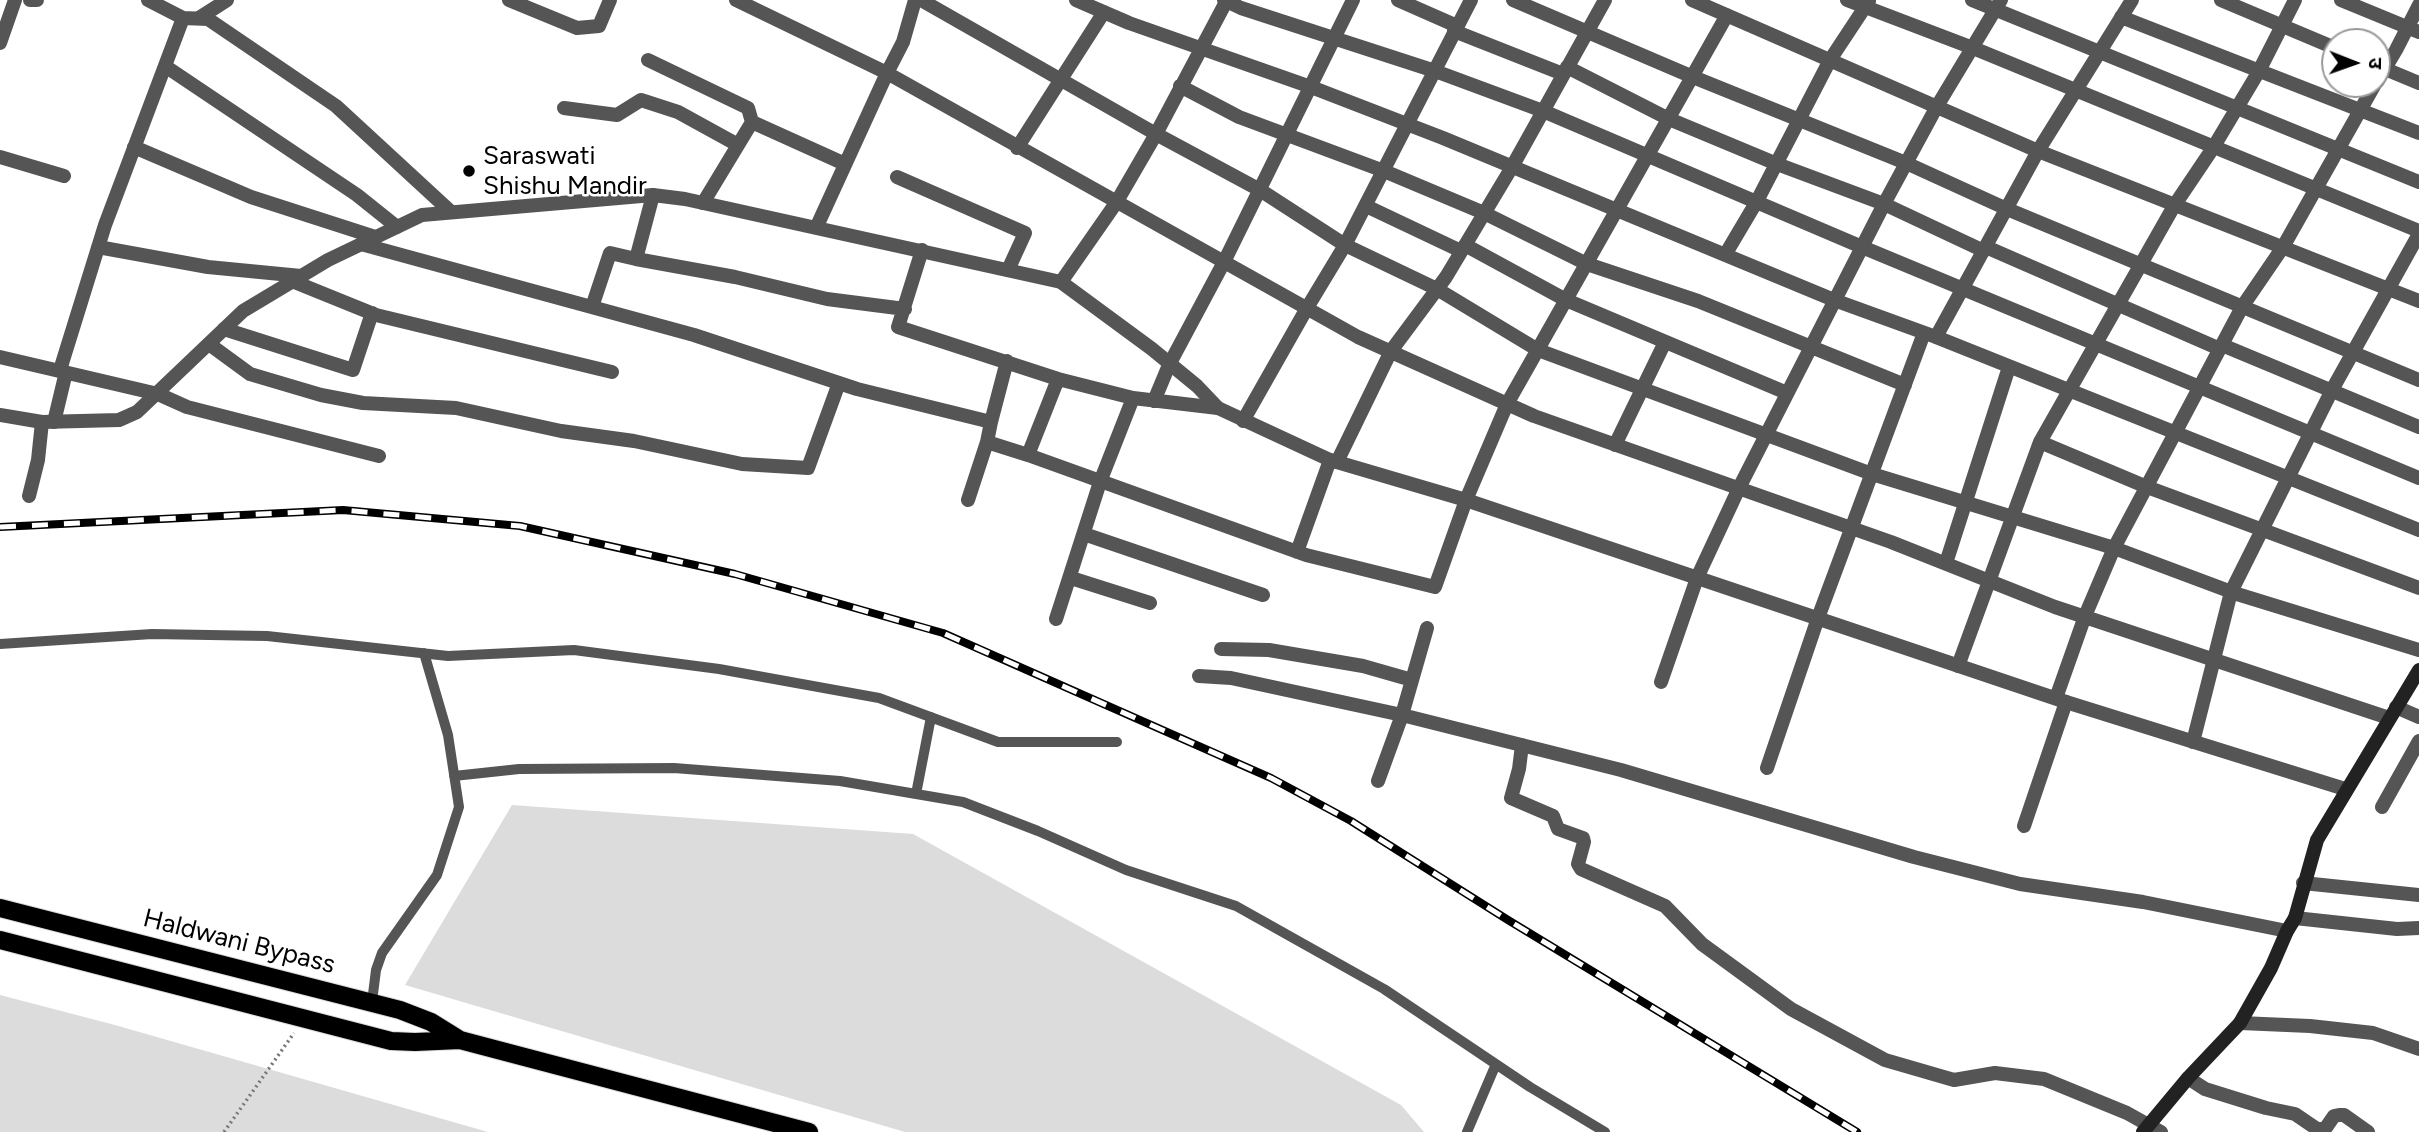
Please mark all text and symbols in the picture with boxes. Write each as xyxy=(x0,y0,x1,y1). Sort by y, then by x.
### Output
north arrow xyxy=(2321,28,2391,98)
text: उ xyxy=(2364,58,2387,69)
place label: Saraswati Shishu Mandir xyxy=(483,140,647,202)
marker: Saraswati Shishu Mandir xyxy=(461,163,477,179)
street label: Haldwani Bypass xyxy=(140,903,338,981)

